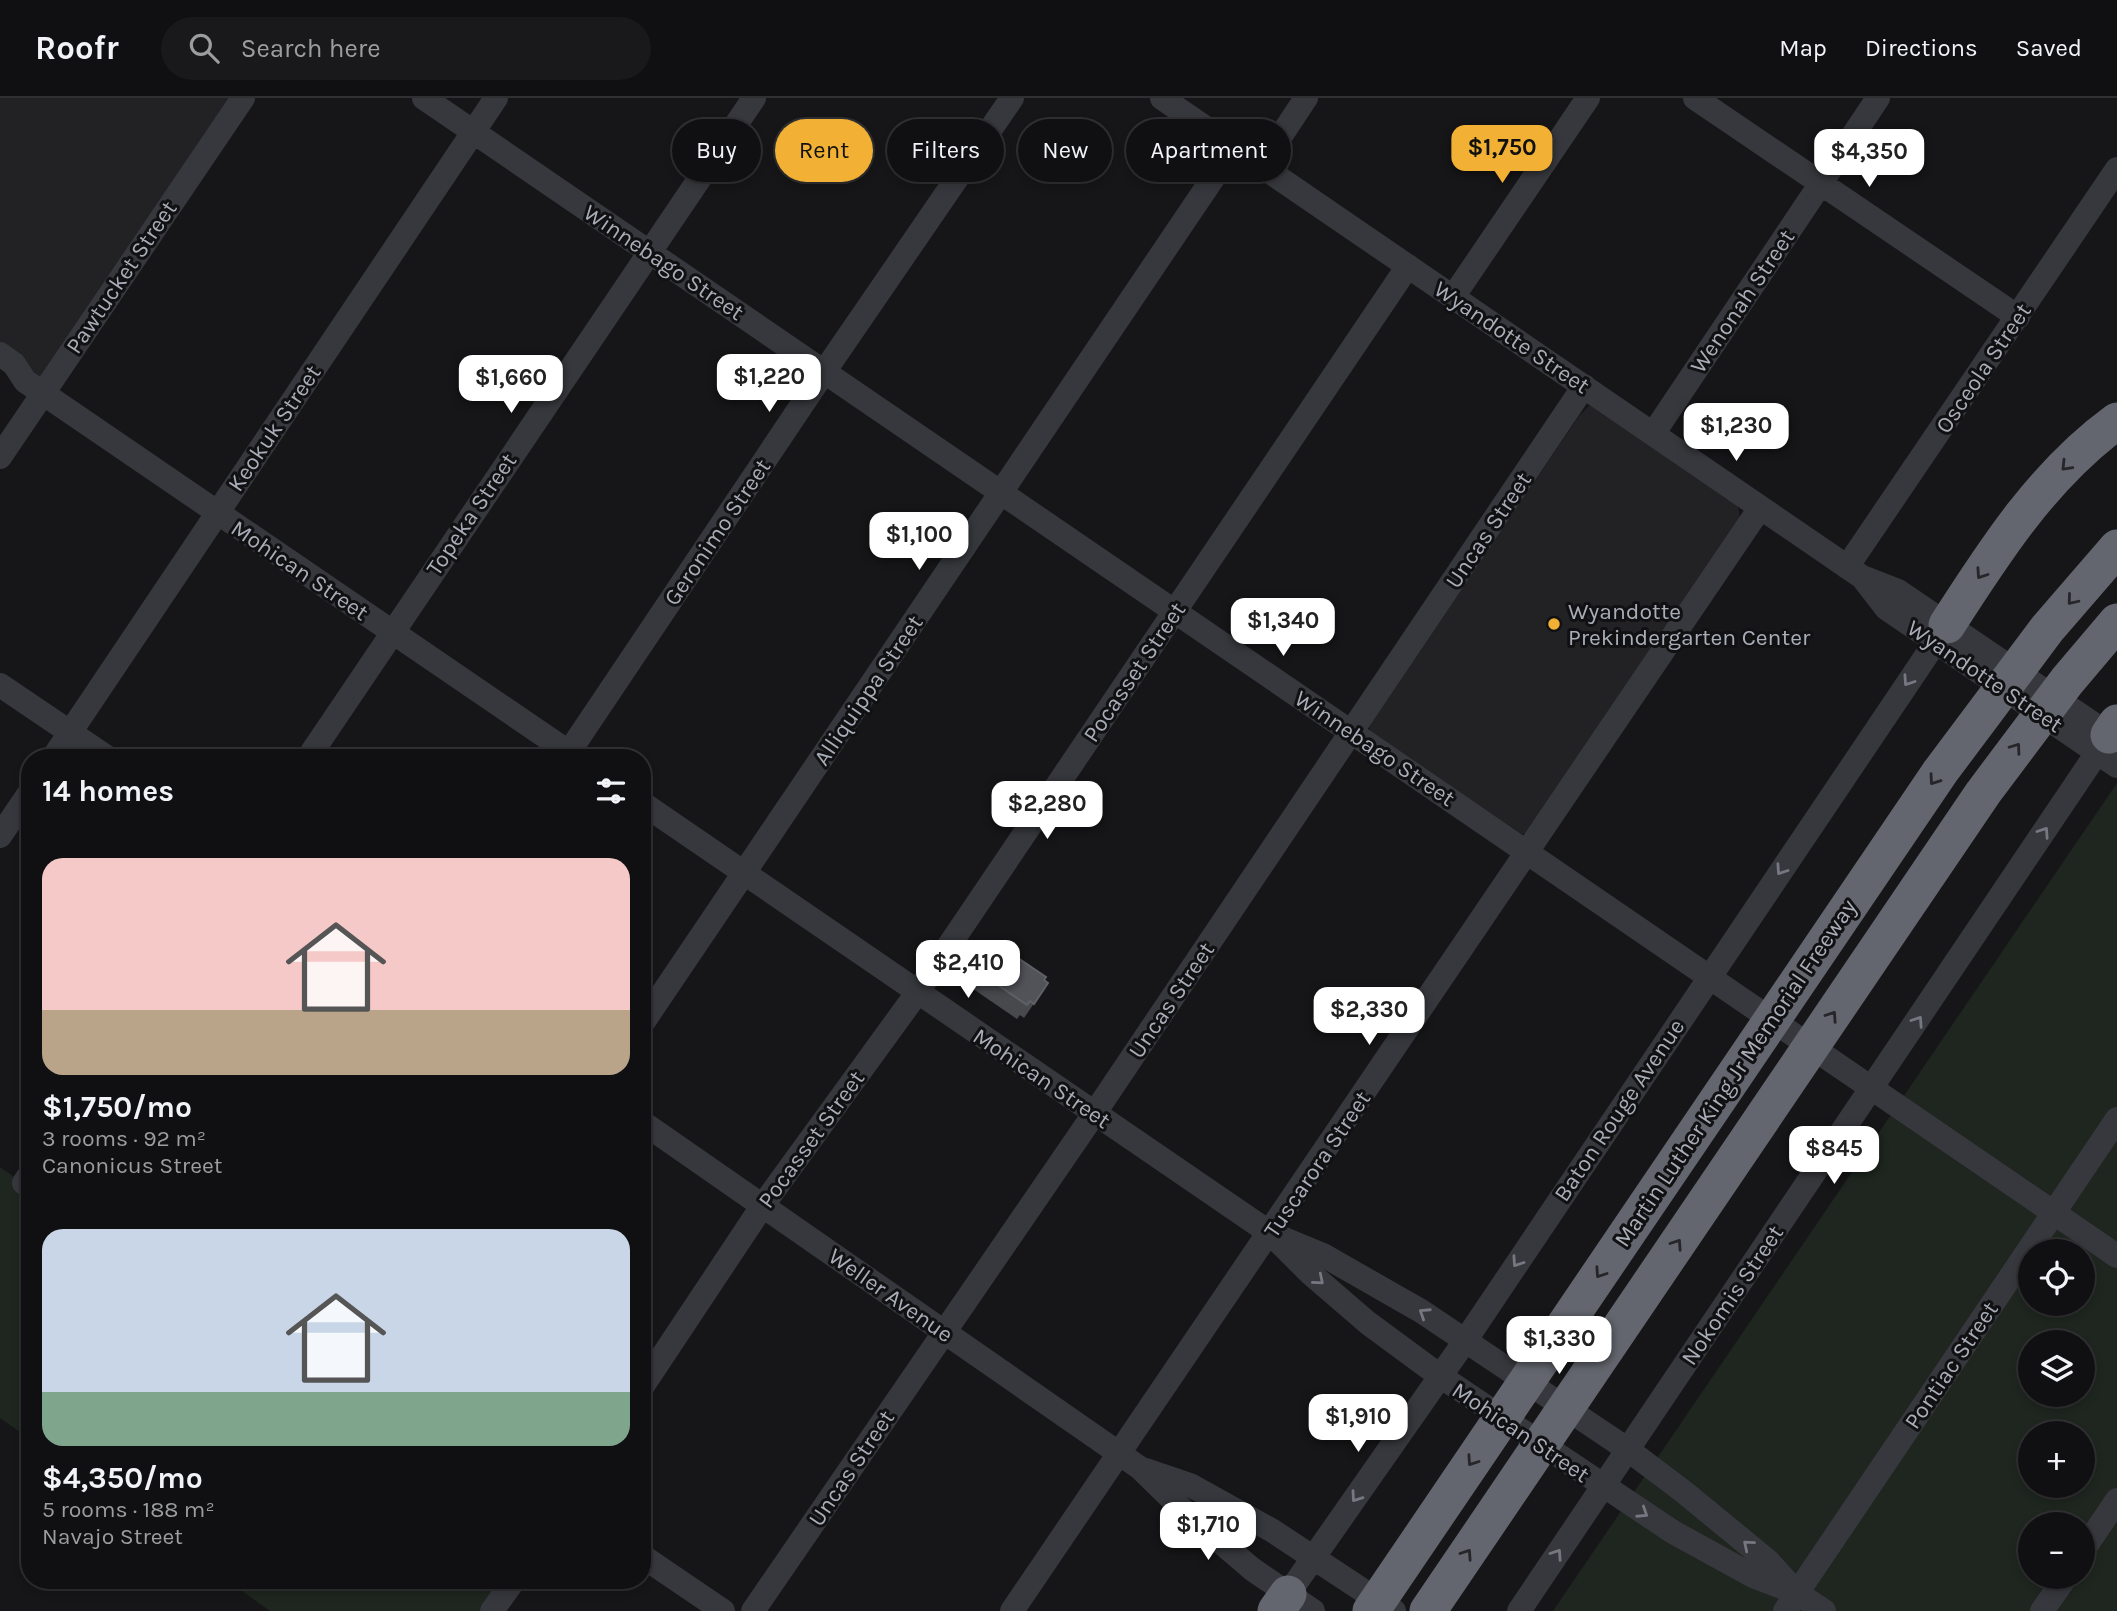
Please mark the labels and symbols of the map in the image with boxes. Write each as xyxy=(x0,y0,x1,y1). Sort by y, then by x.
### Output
pin: $1,750 xyxy=(1445,126,1559,185)
pin: $4,350 xyxy=(1812,130,1926,189)
street label: Pawtucket Street xyxy=(60,195,183,359)
street label: Winnebago Street xyxy=(578,199,749,326)
street label: Wenonah Street xyxy=(1684,224,1801,378)
street label: Wyandotte Street xyxy=(1429,275,1595,400)
street label: Osceola Street xyxy=(1930,298,2037,438)
pin: $1,220 xyxy=(712,354,826,414)
pin: $1,660 xyxy=(454,356,568,415)
street label: Keokuk Street xyxy=(222,360,327,497)
pin: $1,230 xyxy=(1679,404,1793,463)
street label: Topeka Street xyxy=(421,448,522,581)
street label: Geronimo Street xyxy=(658,454,777,611)
one-way arrow xyxy=(2061,457,2074,470)
street label: Uncas Street xyxy=(1440,467,1537,593)
pin: $1,100 xyxy=(862,512,976,572)
street label: Mohican Street xyxy=(226,515,374,626)
one-way arrow xyxy=(1977,566,1989,579)
one-way arrow xyxy=(2068,591,2080,604)
street label: Pocasset Street xyxy=(1078,597,1191,747)
pin: $1,340 xyxy=(1226,598,1340,658)
place label: Wyandotte Prekindergarten Center xyxy=(1568,598,1811,651)
street label: Alliquippa Street xyxy=(808,610,929,771)
street label: Wyandotte Street xyxy=(1902,614,2068,739)
marker: Wyandotte Prekindergarten Center xyxy=(1546,616,1562,632)
one-way arrow xyxy=(1904,673,1917,686)
street label: Winnebago Street xyxy=(1289,685,1460,812)
one-way arrow xyxy=(2008,743,2021,755)
one-way arrow xyxy=(1930,772,1942,785)
pin: $2,280 xyxy=(990,782,1104,841)
one-way arrow xyxy=(2036,827,2048,840)
one-way arrow xyxy=(1776,862,1789,875)
street label: Martin Luther King Jr Memorial Freeway xyxy=(1609,894,1862,1252)
street label: Uncas Street xyxy=(1123,937,1220,1063)
pin: $2,410 xyxy=(911,940,1025,1000)
pin: $2,330 xyxy=(1312,988,1426,1047)
one-way arrow xyxy=(1824,1011,1836,1024)
street label: Baton Rouge Avenue xyxy=(1548,1014,1690,1207)
one-way arrow xyxy=(1909,1016,1922,1029)
street label: Mohican Street xyxy=(968,1023,1116,1134)
street label: Pocasset Street xyxy=(753,1065,870,1213)
street label: Tuscarora Street xyxy=(1258,1086,1377,1243)
pin: $845 xyxy=(1793,1126,1875,1186)
street label: Nokomis Street xyxy=(1676,1220,1789,1370)
one-way arrow xyxy=(1669,1239,1682,1252)
street label: Weller Avenue xyxy=(823,1243,958,1348)
one-way arrow xyxy=(1513,1254,1526,1267)
one-way arrow xyxy=(1596,1265,1608,1278)
one-way arrow xyxy=(1311,1272,1324,1285)
street label: Pontiac Street xyxy=(1899,1296,2004,1434)
one-way arrow xyxy=(1419,1309,1432,1322)
pin: $1,330 xyxy=(1502,1316,1616,1376)
street label: Mohican Street xyxy=(1447,1377,1595,1488)
pin: $1,910 xyxy=(1301,1394,1415,1454)
street label: Uncas Street xyxy=(803,1405,900,1531)
one-way arrow xyxy=(1468,1453,1481,1466)
one-way arrow xyxy=(1352,1489,1364,1502)
pin: $1,710 xyxy=(1151,1502,1265,1562)
one-way arrow xyxy=(1635,1505,1648,1518)
one-way arrow xyxy=(1744,1541,1756,1554)
one-way arrow xyxy=(1459,1549,1472,1562)
one-way arrow xyxy=(1549,1549,1562,1562)

